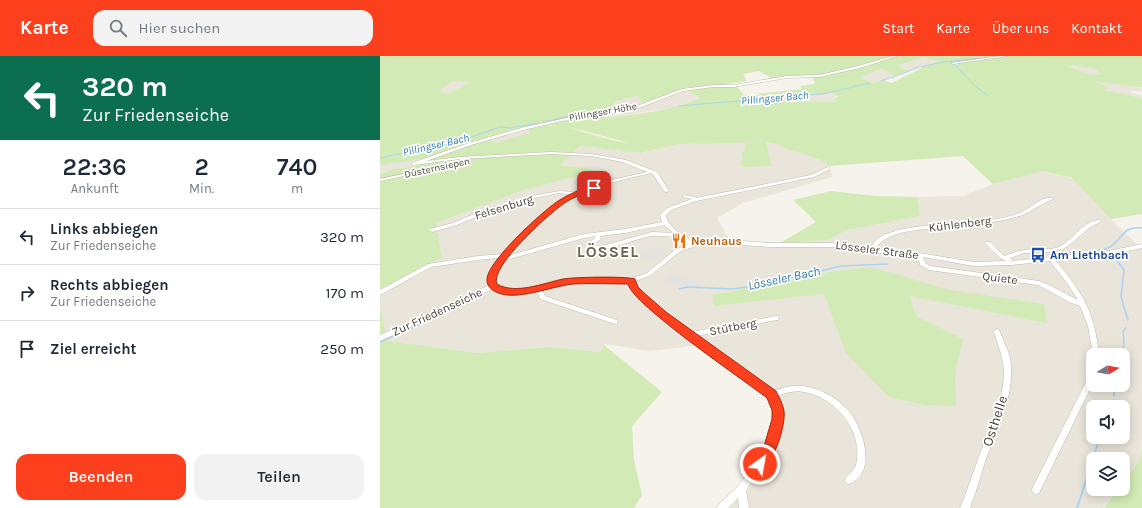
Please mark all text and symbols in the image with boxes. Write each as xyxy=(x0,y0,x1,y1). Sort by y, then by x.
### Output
search box xyxy=(93,10,373,46)
text: Karte xyxy=(20,17,69,39)
icon: search xyxy=(107,17,129,39)
text: Hier suchen xyxy=(139,19,220,37)
text: Start xyxy=(882,20,914,37)
text: Karte xyxy=(936,20,970,37)
text: Über uns xyxy=(992,20,1049,37)
text: Kontakt xyxy=(1071,20,1122,37)
text: 320 m xyxy=(82,70,168,103)
icon: left xyxy=(16,72,68,124)
water label: Pillingser Bach xyxy=(741,89,809,107)
street label: Pillingser Höhe xyxy=(568,100,638,124)
text: Zur Friedenseiche xyxy=(82,104,229,126)
water label: Pillingser Bach xyxy=(402,131,470,159)
text: 22:36 xyxy=(63,153,127,181)
text: 2 xyxy=(194,153,209,181)
text: 740 xyxy=(277,153,317,181)
street label: Düsternsiepen xyxy=(403,155,471,181)
pin xyxy=(577,171,611,205)
icon: arrive xyxy=(583,177,605,199)
text: Ankunft xyxy=(71,181,118,196)
text: Min. xyxy=(189,181,214,196)
text: m xyxy=(291,181,303,196)
street label: Felsenburg xyxy=(473,191,535,223)
street label: Kühlenberg xyxy=(928,213,992,235)
text: Links abbiegen xyxy=(50,220,158,238)
icon: left xyxy=(16,226,38,248)
text: 320 m xyxy=(320,228,364,246)
restaurant icon: Neuhaus xyxy=(670,232,688,250)
place label: Neuhaus xyxy=(691,234,742,248)
text: Zur Friedenseiche xyxy=(50,238,156,253)
street label: Lösseler Straße xyxy=(835,238,919,262)
district label: LÖSSEL xyxy=(577,242,639,261)
bus stop icon: Am Liethbach xyxy=(1029,246,1047,264)
place label: Am Liethbach xyxy=(1050,248,1129,262)
water label: Lösseler Bach xyxy=(746,263,822,293)
street label: Quiete xyxy=(982,269,1018,287)
text: Rechts abbiegen xyxy=(50,276,169,294)
icon: right xyxy=(16,282,38,304)
text: 170 m xyxy=(326,284,364,302)
street label: Zur Friedenseiche xyxy=(390,285,484,339)
text: Zur Friedenseiche xyxy=(50,294,156,309)
street label: Stütberg xyxy=(708,316,758,338)
icon: arrive xyxy=(16,338,38,360)
text: Ziel erreicht xyxy=(50,340,136,358)
text: 250 m xyxy=(320,340,364,358)
north arrow xyxy=(1086,348,1130,392)
map controls xyxy=(1086,348,1130,496)
street label: Osthelle xyxy=(979,393,1011,449)
button: sound xyxy=(1086,400,1130,444)
position arrow xyxy=(739,443,781,485)
button: layers xyxy=(1086,452,1130,496)
button: Beenden xyxy=(16,454,186,500)
button: Teilen xyxy=(194,454,364,500)

